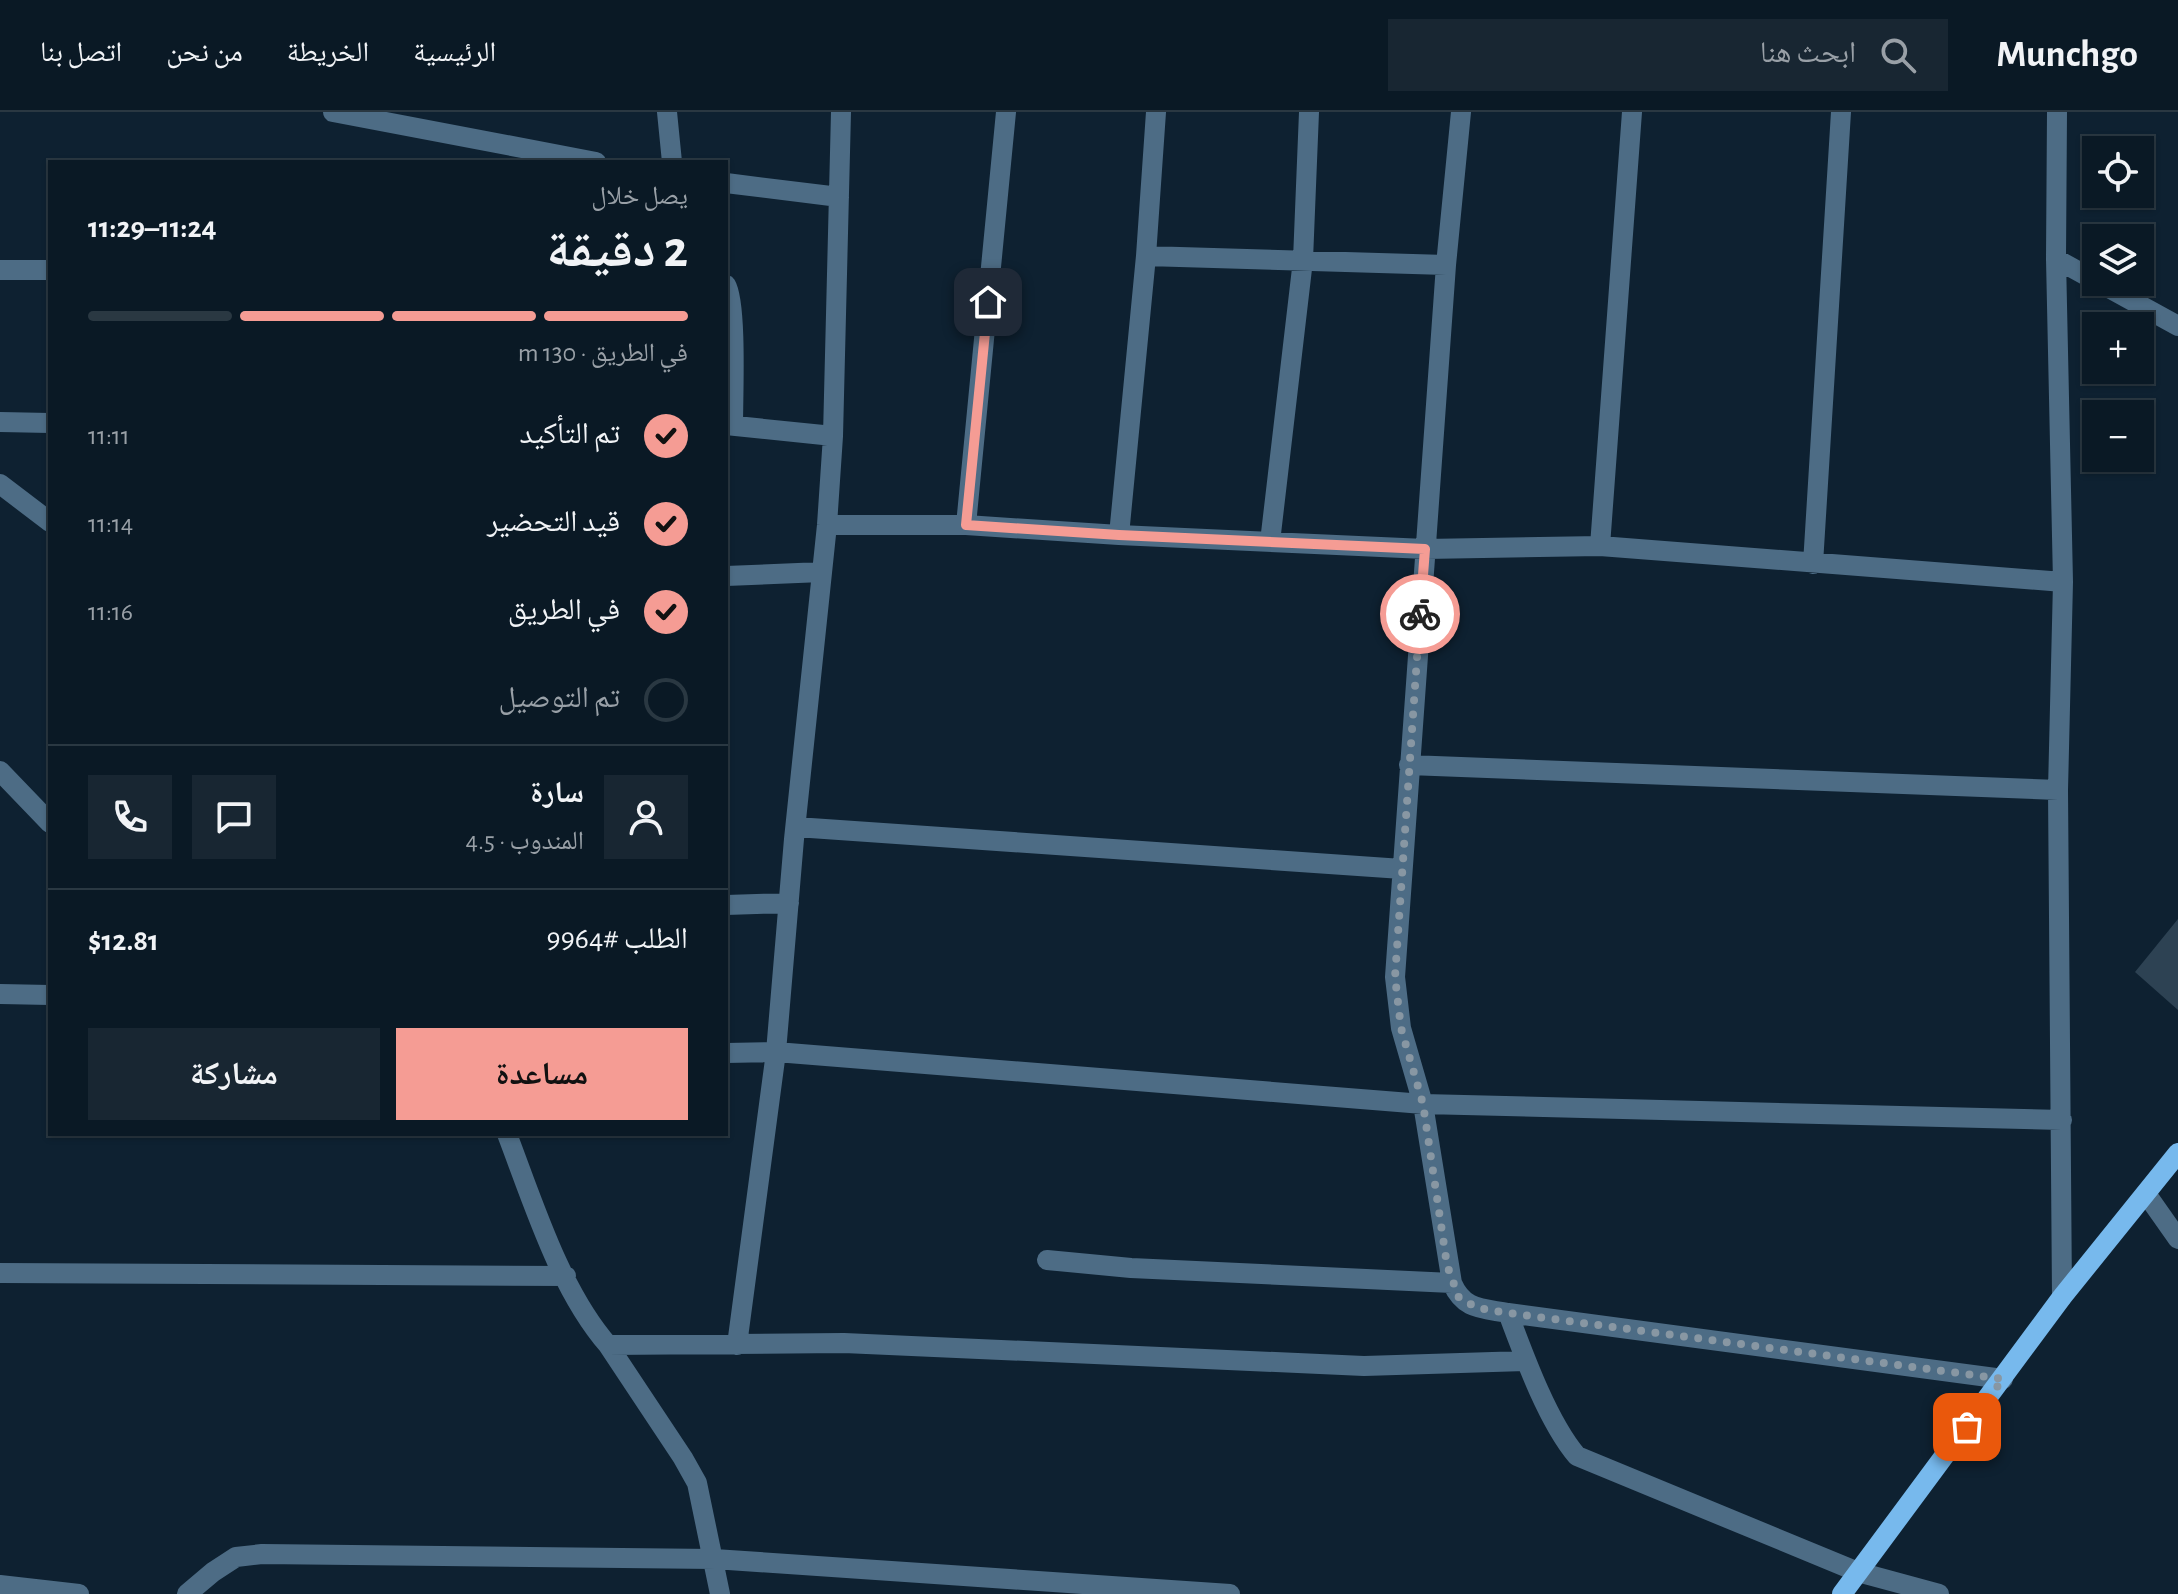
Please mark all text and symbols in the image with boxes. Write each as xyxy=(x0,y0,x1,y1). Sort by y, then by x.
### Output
search box xyxy=(1388,19,1948,91)
icon: search xyxy=(1876,33,1920,77)
text: Munchgo xyxy=(1996,36,2138,74)
text: ابحث هنا xyxy=(1760,38,1856,68)
text: اتصل بنا xyxy=(40,39,122,67)
text: من نحن xyxy=(166,39,243,67)
text: الخريطة xyxy=(287,39,369,67)
text: الرئيسية xyxy=(413,39,496,67)
map controls xyxy=(2082,136,2154,472)
button: locate xyxy=(2082,136,2154,208)
text: يصل خلال xyxy=(591,183,688,209)
text: 11:24–11:29 xyxy=(88,213,217,243)
text: 2 دقيقة xyxy=(546,224,688,276)
button: layers xyxy=(2082,224,2154,296)
pin xyxy=(954,268,1022,336)
icon: home xyxy=(966,280,1010,324)
button: + xyxy=(2082,312,2154,384)
text: في الطريق · 130 m xyxy=(518,340,688,366)
button: − xyxy=(2082,400,2154,472)
icon: check xyxy=(644,414,688,458)
text: تم التأكيد xyxy=(520,419,620,449)
text: 11:11 xyxy=(88,423,130,449)
icon: check xyxy=(644,502,688,546)
text: قيد التحضير xyxy=(487,507,620,537)
text: 11:14 xyxy=(88,511,133,537)
courier xyxy=(1380,574,1460,654)
icon: check xyxy=(644,590,688,634)
icon: bike xyxy=(1398,592,1442,636)
text: في الطريق xyxy=(508,595,620,625)
text: 11:16 xyxy=(88,599,133,625)
text: تم التوصيل xyxy=(498,683,620,713)
button: phone xyxy=(88,775,172,859)
button: chat xyxy=(192,775,276,859)
button: person xyxy=(604,775,688,859)
text: سارة xyxy=(530,778,584,808)
text: المندوب · 4.5 xyxy=(466,828,584,854)
text: الطلب #9964 xyxy=(547,924,688,954)
text: $12.81 xyxy=(88,926,159,956)
button: مشاركة xyxy=(88,1028,380,1120)
button: مساعدة xyxy=(396,1028,688,1120)
pin xyxy=(1933,1393,2001,1461)
icon: bag xyxy=(1945,1405,1989,1449)

